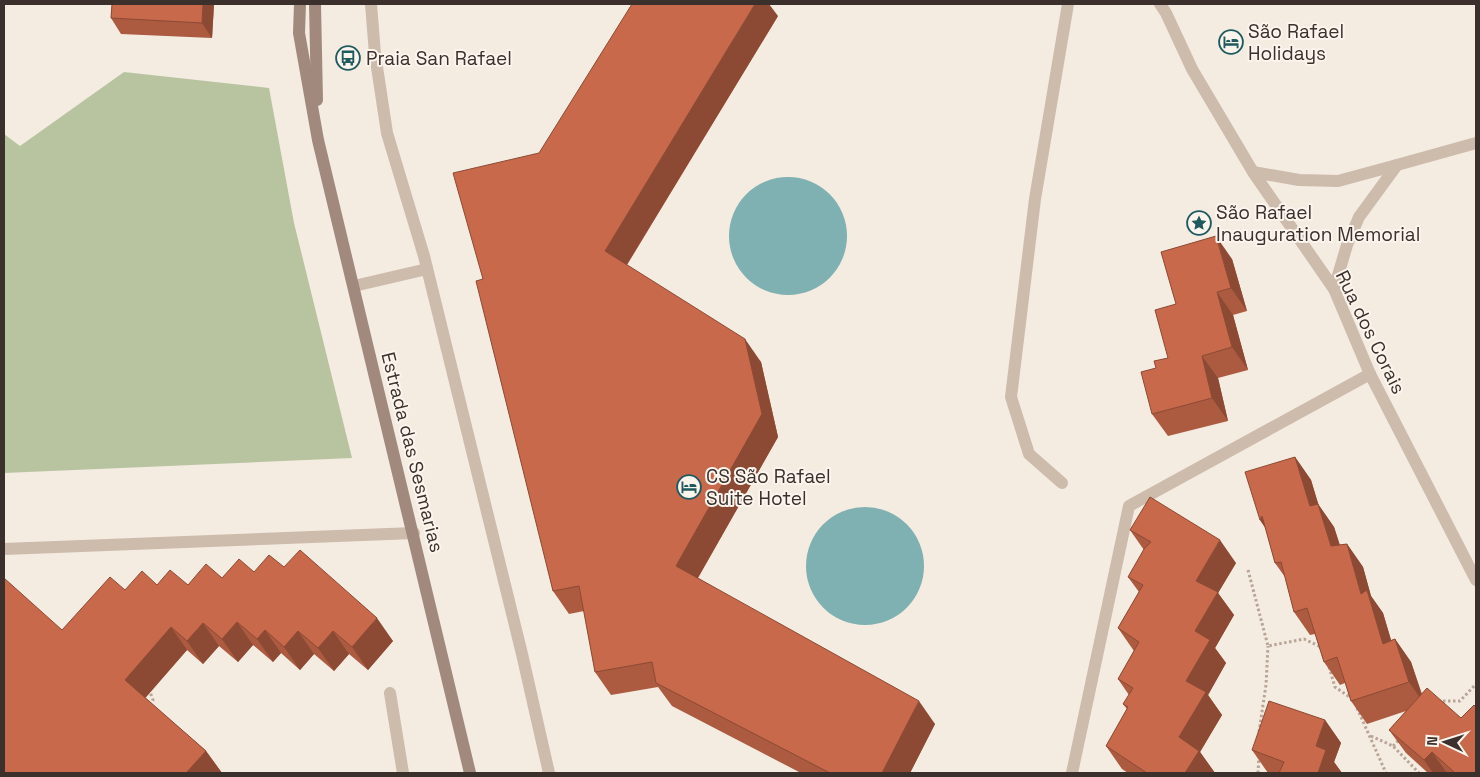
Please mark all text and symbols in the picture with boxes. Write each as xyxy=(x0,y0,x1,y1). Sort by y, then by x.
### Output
place label: São Rafael Holidays xyxy=(1248,19,1344,66)
hotel icon: São Rafael Holidays xyxy=(1218,29,1244,55)
bus stop icon: Praia San Rafael xyxy=(335,45,361,71)
place label: Praia San Rafael xyxy=(366,46,512,71)
place label: São Rafael Inauguration Memorial xyxy=(1216,200,1420,247)
place icon: São Rafael Inauguration Memorial xyxy=(1186,210,1212,236)
street label: Rua dos Corais xyxy=(1330,266,1411,398)
street label: Estrada das Sesmarias xyxy=(376,349,450,555)
place label: CS São Rafael Suite Hotel xyxy=(706,464,831,511)
hotel icon: CS São Rafael Suite Hotel xyxy=(676,474,702,500)
north arrow xyxy=(1420,717,1470,767)
text: N xyxy=(1423,736,1441,746)

